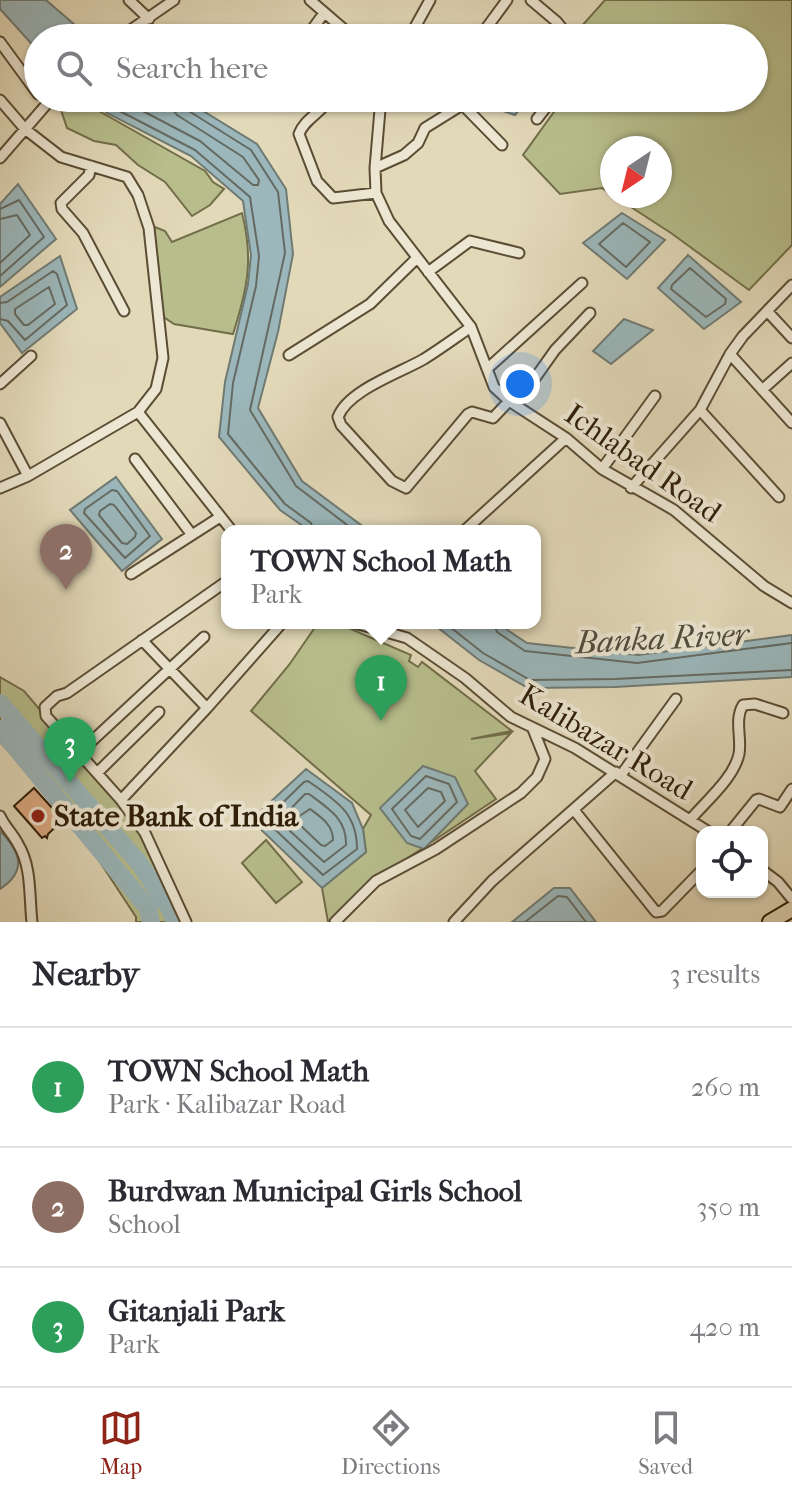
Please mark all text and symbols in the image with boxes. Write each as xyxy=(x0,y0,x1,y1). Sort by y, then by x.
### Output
search box xyxy=(24,24,768,112)
icon: search xyxy=(52,46,96,90)
text: Search here xyxy=(116,51,268,86)
north arrow xyxy=(600,136,672,208)
your location xyxy=(500,364,540,404)
street label: Ichlabad Road xyxy=(558,397,728,530)
pin: 2 xyxy=(40,524,92,590)
popup xyxy=(221,525,541,629)
text: TOWN School Math xyxy=(251,544,511,579)
text: Park xyxy=(251,579,302,610)
water label: Banka River xyxy=(573,615,752,662)
pin: 1 xyxy=(355,655,407,721)
street label: Kalibazar Road xyxy=(513,677,699,808)
pin: 3 xyxy=(44,717,96,783)
place label: State Bank of India xyxy=(54,799,299,834)
marker: State Bank of India xyxy=(29,807,47,825)
map controls xyxy=(696,826,768,898)
button: locate xyxy=(696,826,768,898)
text: Nearby xyxy=(32,954,139,994)
text: 3 results xyxy=(670,959,760,990)
text: TOWN School Math xyxy=(108,1054,369,1089)
text: 1 xyxy=(53,1072,63,1103)
text: 260 m xyxy=(691,1072,760,1103)
text: Park · Kalibazar Road xyxy=(108,1089,346,1120)
text: Burdwan Municipal Girls School xyxy=(108,1174,522,1209)
text: 2 xyxy=(51,1192,65,1223)
text: 350 m xyxy=(697,1192,760,1223)
text: School xyxy=(108,1209,181,1240)
text: Gitanjali Park xyxy=(108,1294,285,1329)
text: 3 xyxy=(53,1312,63,1343)
text: 420 m xyxy=(690,1312,760,1343)
text: Park xyxy=(108,1329,160,1360)
tab: Map xyxy=(99,1406,143,1480)
tab: Directions xyxy=(341,1406,440,1480)
tab: Saved xyxy=(638,1406,693,1480)

